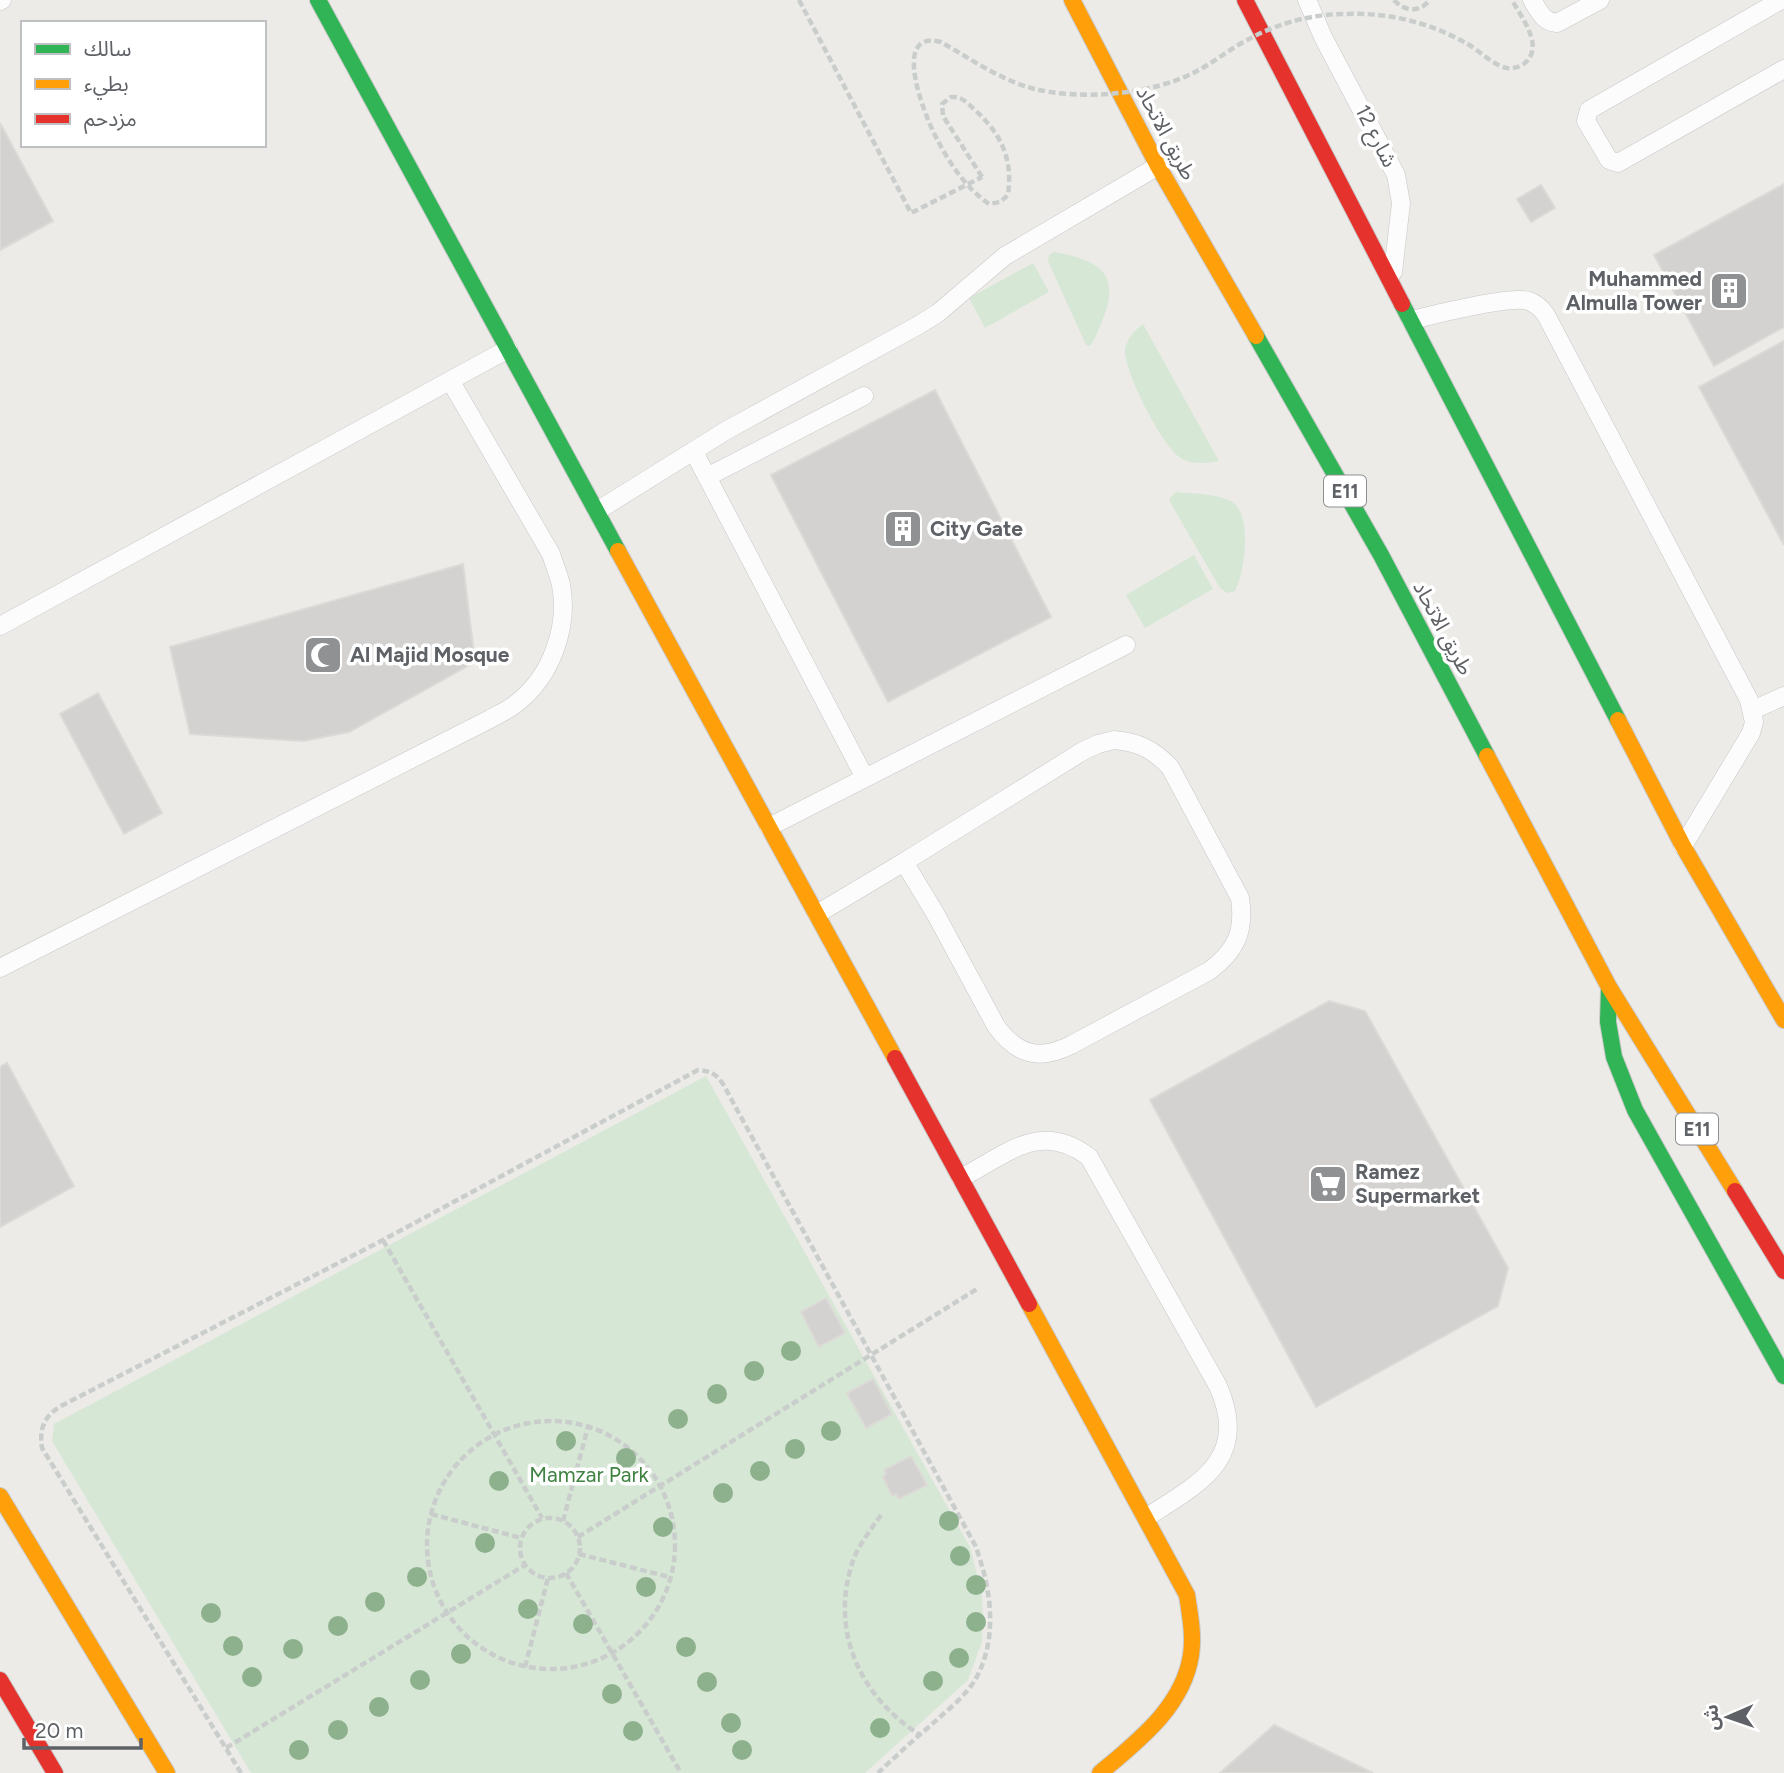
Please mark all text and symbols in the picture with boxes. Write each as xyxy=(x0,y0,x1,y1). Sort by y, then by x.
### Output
legend xyxy=(21,21,266,147)
text: سالك xyxy=(84,36,131,61)
text: بطيء xyxy=(84,71,129,100)
street label: طريق الاتحاد xyxy=(1130,81,1202,185)
street label: شارع 12 xyxy=(1348,100,1403,172)
text: مزدحم xyxy=(84,106,137,134)
place label: Muhammed Almulla Tower xyxy=(1566,266,1702,315)
building icon: Muhammed Almulla Tower xyxy=(1708,270,1750,312)
road number: E11 xyxy=(1324,476,1366,506)
building icon: City Gate xyxy=(882,508,924,550)
place label: City Gate xyxy=(930,516,1023,541)
street label: طريق الاتحاد xyxy=(1407,576,1479,680)
mosque icon: Al Majid Mosque xyxy=(302,634,344,676)
place label: Al Majid Mosque xyxy=(350,642,510,667)
road number: E11 xyxy=(1676,1114,1718,1144)
place label: Ramez Supermarket xyxy=(1355,1159,1480,1208)
supermarket icon: Ramez Supermarket xyxy=(1307,1163,1349,1205)
park label: Mamzar Park xyxy=(529,1462,650,1487)
north arrow xyxy=(1693,1682,1763,1752)
text: ش xyxy=(1700,1704,1723,1731)
scale bar xyxy=(24,1706,142,1750)
text: 20 m xyxy=(35,1718,83,1743)

